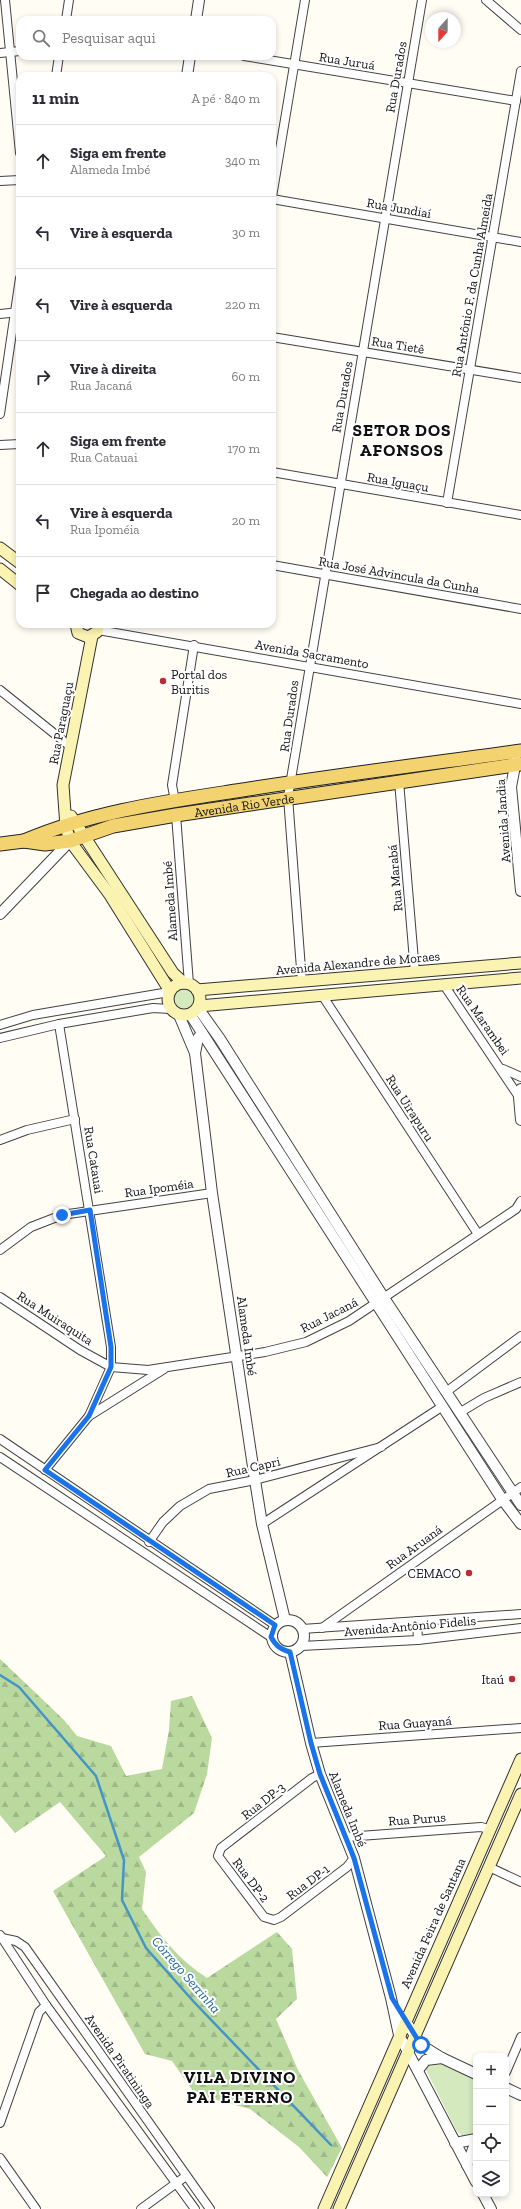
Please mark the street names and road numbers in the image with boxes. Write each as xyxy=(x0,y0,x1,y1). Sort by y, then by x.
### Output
street label: Rua Durados xyxy=(382,40,410,114)
street label: Rua Juruá xyxy=(318,49,377,73)
street label: Rua Antônio F. da Cunha Almeida xyxy=(448,191,496,378)
street label: Rua Jundiaí xyxy=(365,195,433,221)
street label: Rua Tietê xyxy=(371,333,425,357)
street label: Rua Durados xyxy=(328,360,356,434)
street label: Rua Iguaçu xyxy=(366,469,431,495)
street label: Rua José Advincula da Cunha xyxy=(317,553,481,597)
street label: Avenida Sacramento xyxy=(254,637,370,671)
street label: Rua Durados xyxy=(277,679,301,753)
street label: Rua Paraguaçu xyxy=(46,680,77,766)
street label: Avenida Jandia xyxy=(493,778,513,863)
street label: Avenida Rio Verde xyxy=(193,790,295,820)
street label: Rua Marabá xyxy=(385,843,405,912)
street label: Alameda Imbé xyxy=(160,860,180,942)
street label: Avenida Alexandre de Moraes xyxy=(275,948,441,978)
street label: Rua Marambei xyxy=(453,982,513,1058)
street label: Rua Uirapuru xyxy=(383,1072,437,1145)
street label: Rua Catauai xyxy=(81,1125,107,1195)
street label: Rua Ipoméia xyxy=(124,1176,195,1200)
street label: Rua Muiraquita xyxy=(14,1288,96,1348)
street label: Rua Jacaná xyxy=(298,1294,361,1336)
street label: Alameda Imbé xyxy=(234,1295,260,1377)
street label: Rua Capri xyxy=(224,1453,282,1481)
street label: Rua Aruaná xyxy=(383,1521,445,1572)
street label: Avenida Antônio Fidelis xyxy=(343,1613,477,1639)
street label: Rua Guayaná xyxy=(378,1713,453,1733)
street label: Alameda Imbé xyxy=(326,1769,370,1849)
street label: Rua DP-3 xyxy=(238,1779,288,1823)
street label: Rua Purus xyxy=(388,1809,447,1828)
street label: Rua DP-2 xyxy=(230,1855,273,1905)
street label: Avenida Feira de Santana xyxy=(397,1855,469,1990)
street label: Rua DP-1 xyxy=(284,1861,332,1903)
street label: Avenida Piratininga xyxy=(82,2011,158,2111)

